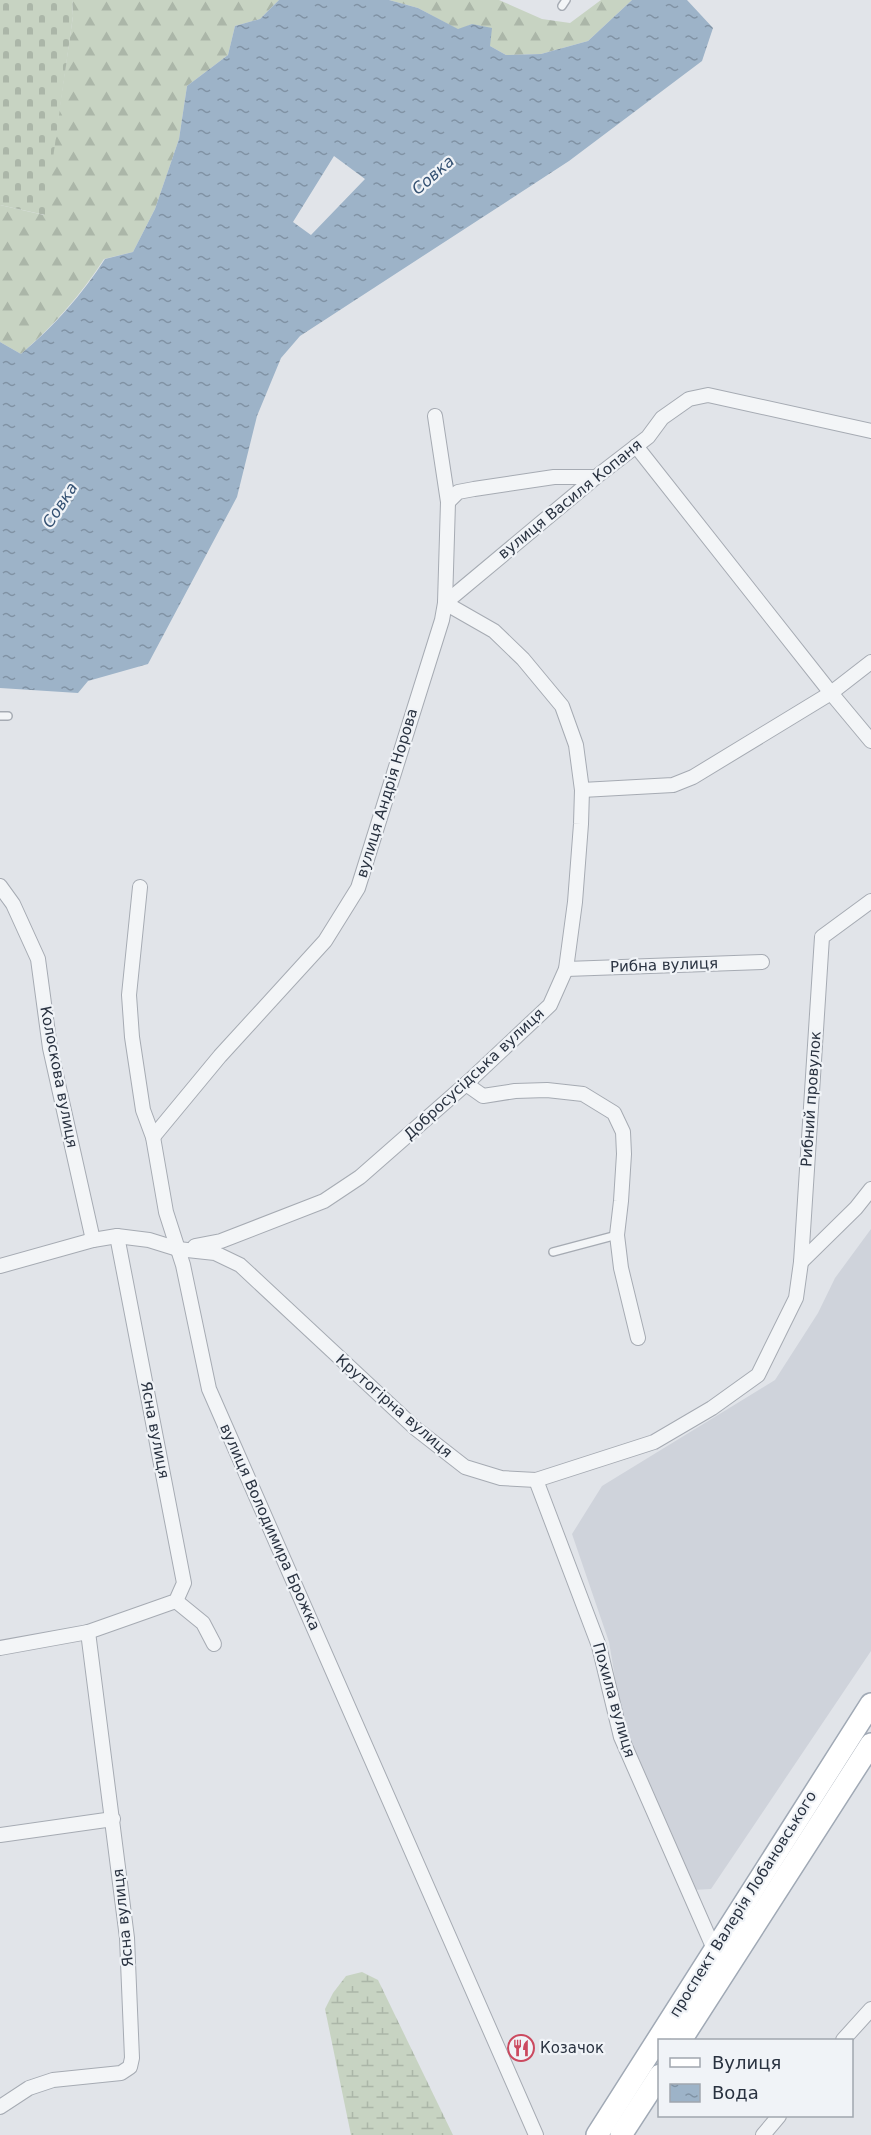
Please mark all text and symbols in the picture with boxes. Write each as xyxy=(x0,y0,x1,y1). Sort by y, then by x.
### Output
water label: Совка xyxy=(408,151,458,199)
street label: вулиця Василя Копаня xyxy=(495,435,645,563)
water label: Совка xyxy=(38,479,82,531)
street label: вулиця Андрія Норова xyxy=(353,706,421,880)
street label: Рибна вулиця xyxy=(610,954,718,976)
street label: Добросусідська вулиця xyxy=(400,1004,548,1144)
street label: Колоскова вулиця xyxy=(36,1005,82,1149)
street label: Рибний провулок xyxy=(797,1030,825,1168)
street label: Крутогірна вулиця xyxy=(332,1350,456,1462)
street label: Ясна вулиця xyxy=(137,1380,173,1480)
street label: вулиця Володимира Брожка xyxy=(216,1421,324,1633)
street label: Похила вулиця xyxy=(589,1640,639,1760)
street label: проспект Валерія Лобановського xyxy=(666,1788,820,2020)
street label: Ясна вулиця xyxy=(109,1868,137,1968)
restaurant icon: Козачок xyxy=(506,2033,536,2063)
place label: Козачок xyxy=(540,2039,604,2057)
legend xyxy=(658,2039,853,2117)
text: Вулиця xyxy=(712,2052,781,2073)
text: Вода xyxy=(712,2082,759,2103)

